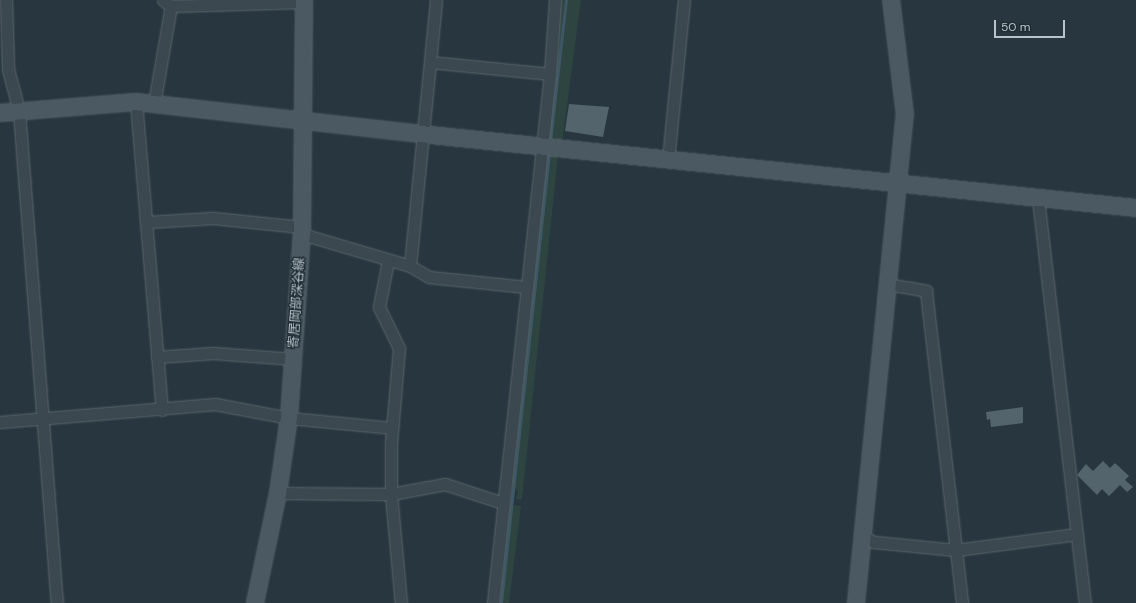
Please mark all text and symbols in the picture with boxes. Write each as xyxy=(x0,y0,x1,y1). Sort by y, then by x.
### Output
scale bar xyxy=(996,12,1067,38)
text: 50 m xyxy=(1001,19,1030,35)
street label: 寄居岡部深谷線 xyxy=(286,257,308,349)

